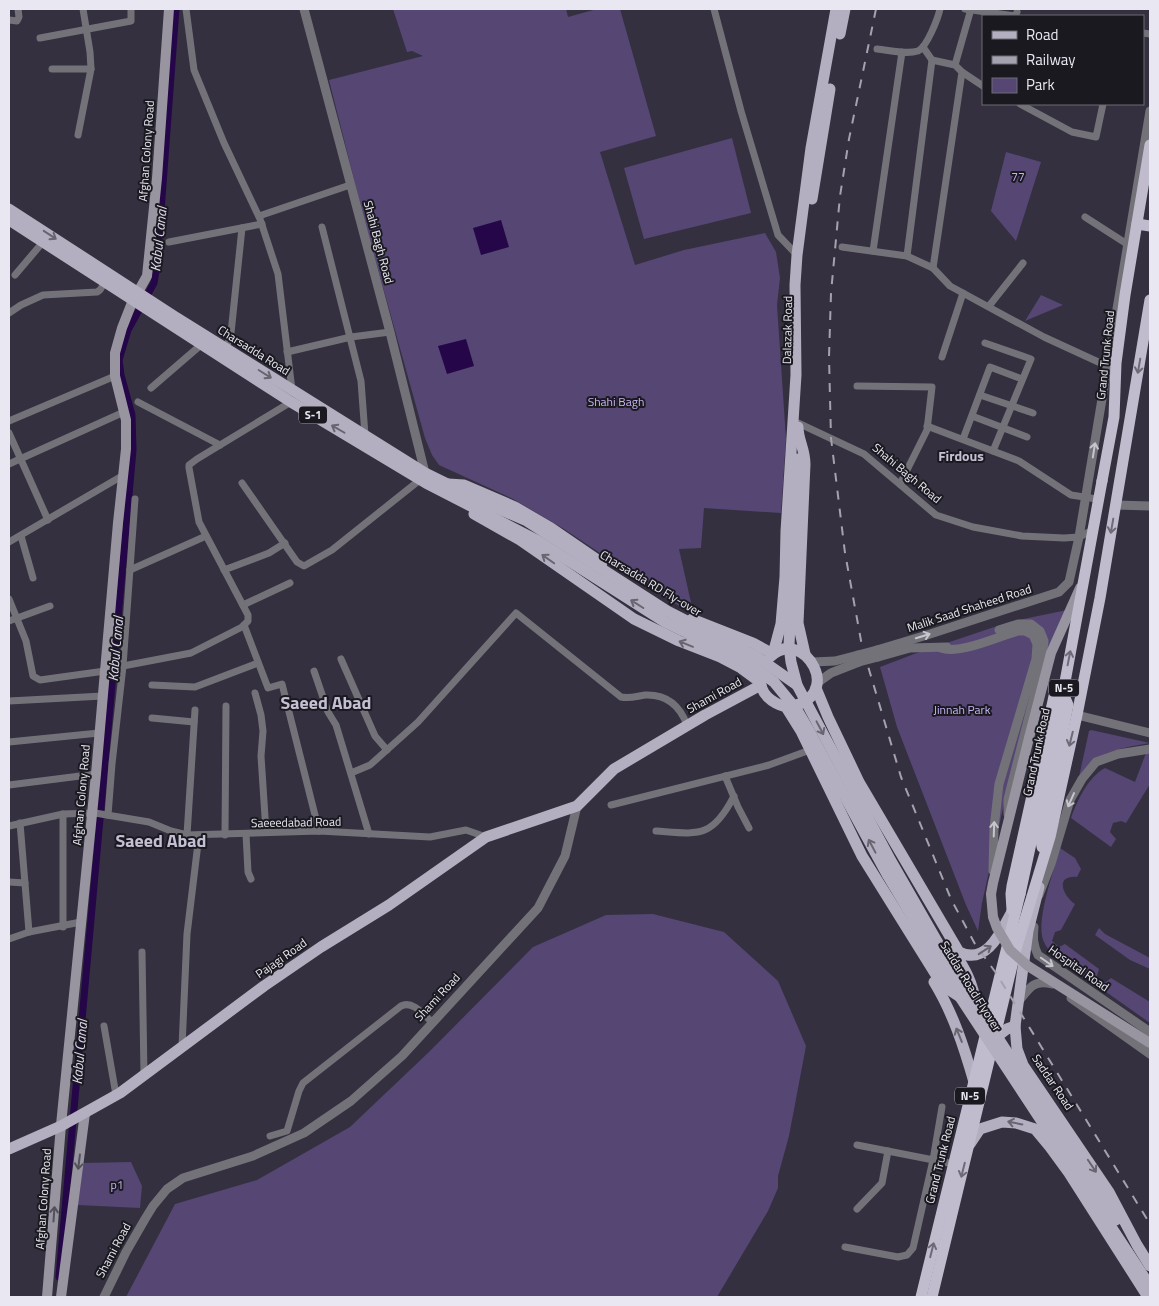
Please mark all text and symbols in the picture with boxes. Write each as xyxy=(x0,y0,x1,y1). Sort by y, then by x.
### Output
legend xyxy=(982,15,1144,105)
text: Road xyxy=(1026,23,1058,46)
text: Railway xyxy=(1026,48,1076,71)
text: Park xyxy=(1026,73,1055,96)
street label: Afghan Colony Road xyxy=(133,100,159,202)
park label: 77 xyxy=(1011,167,1025,186)
street label: Shahi Bagh Road xyxy=(359,198,399,286)
water label: Kabul Canal xyxy=(144,204,172,272)
one-way arrow xyxy=(43,230,57,240)
street label: Dalazak Road xyxy=(777,296,797,364)
street label: Grand Trunk Road xyxy=(1091,309,1119,401)
street label: Charsadda Road xyxy=(214,320,294,380)
one-way arrow xyxy=(1134,357,1144,373)
one-way arrow xyxy=(258,369,272,379)
park label: Shahi Bagh xyxy=(588,392,644,411)
road number: S-1 xyxy=(299,406,327,424)
one-way arrow xyxy=(331,424,345,434)
street label: Shahi Bagh Road xyxy=(868,438,946,508)
one-way arrow xyxy=(1089,442,1099,458)
district label: Firdous xyxy=(938,445,984,466)
one-way arrow xyxy=(1106,518,1116,534)
street label: Charsadda RD Fly-over xyxy=(596,545,706,621)
one-way arrow xyxy=(541,554,555,564)
street label: Malik Saad Shaheed Road xyxy=(904,579,1034,637)
one-way arrow xyxy=(630,599,644,609)
water label: Kabul Canal xyxy=(102,614,128,682)
one-way arrow xyxy=(915,631,931,641)
one-way arrow xyxy=(679,639,695,648)
one-way arrow xyxy=(1065,651,1075,667)
street label: Shami Road xyxy=(683,672,745,718)
road number: N-5 xyxy=(1049,680,1079,696)
district label: Saeed Abad xyxy=(281,689,371,716)
park label: Jinnah Park xyxy=(933,700,991,719)
street label: Grand Trunk Road xyxy=(1017,706,1055,798)
one-way arrow xyxy=(815,720,825,735)
one-way arrow xyxy=(1066,730,1075,746)
street label: Afghan Colony Road xyxy=(67,744,95,846)
one-way arrow xyxy=(1066,792,1076,807)
street label: Saeeedabad Road xyxy=(251,812,341,832)
one-way arrow xyxy=(990,821,999,837)
district label: Saeed Abad xyxy=(116,827,206,854)
one-way arrow xyxy=(867,839,876,854)
street label: Pajagi Road xyxy=(251,933,311,983)
street label: Saddar Road Flyover xyxy=(936,937,1006,1035)
street label: Hospital Road xyxy=(1045,940,1113,996)
one-way arrow xyxy=(978,944,992,955)
one-way arrow xyxy=(1040,957,1054,967)
street label: Shami Road xyxy=(410,968,464,1026)
water label: Kabul Canal xyxy=(66,1017,92,1085)
one-way arrow xyxy=(954,1028,964,1043)
street label: Saddar Road xyxy=(1027,1050,1079,1114)
road number: N-5 xyxy=(955,1088,985,1104)
street label: Grand Trunk Road xyxy=(920,1114,960,1206)
one-way arrow xyxy=(1007,1118,1023,1127)
street label: Afghan Colony Road xyxy=(30,1148,56,1250)
one-way arrow xyxy=(74,1154,84,1170)
one-way arrow xyxy=(1087,1159,1098,1173)
one-way arrow xyxy=(958,1161,967,1177)
park label: p1 xyxy=(110,1175,124,1194)
one-way arrow xyxy=(50,1206,59,1222)
street label: Shami Road xyxy=(90,1219,136,1281)
one-way arrow xyxy=(928,1242,938,1258)

